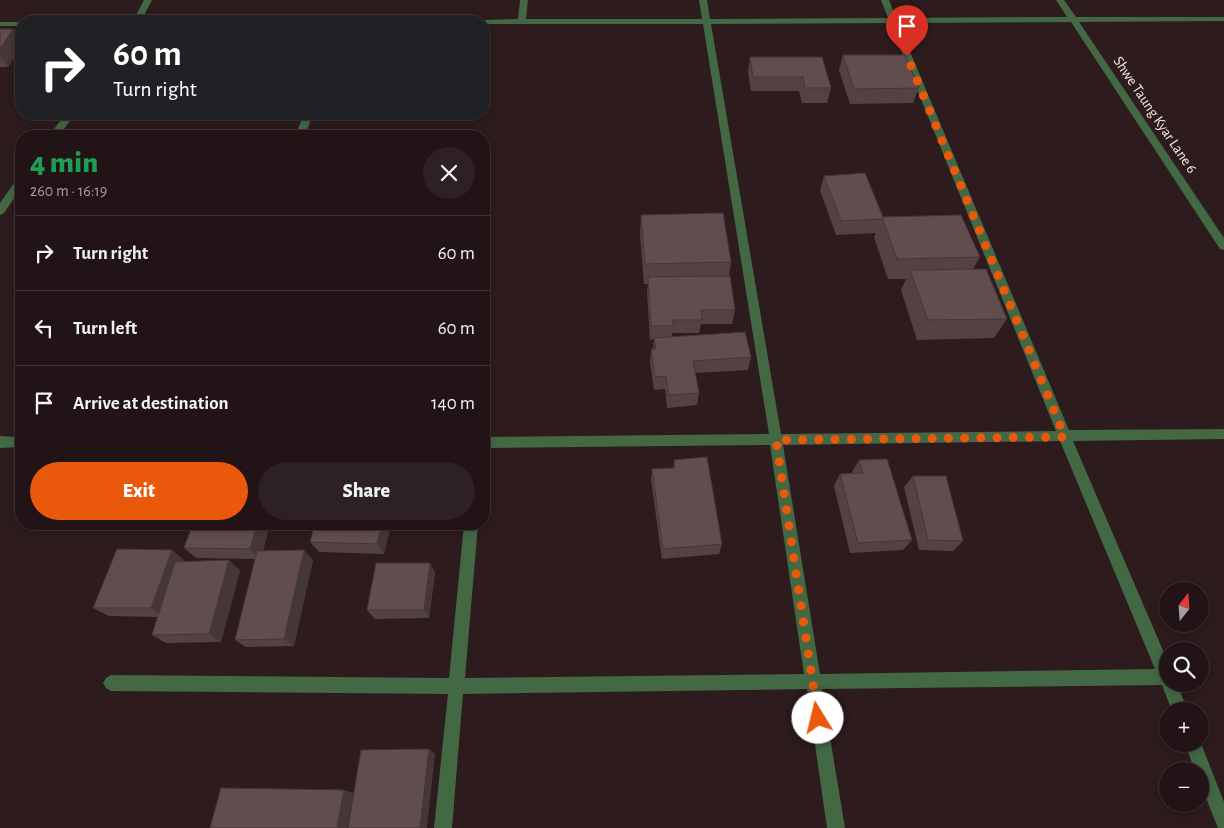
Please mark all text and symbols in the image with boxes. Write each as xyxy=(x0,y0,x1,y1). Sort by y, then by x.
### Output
pin xyxy=(886,5,928,56)
icon: arrive xyxy=(893,12,921,40)
icon: right xyxy=(30,35,95,100)
text: 60 m xyxy=(113,37,182,72)
street label: Shwe Taung Kyar Lane 6 xyxy=(1110,54,1200,176)
text: Turn right xyxy=(113,78,197,100)
button: close xyxy=(423,147,475,199)
text: 4 min xyxy=(30,148,98,178)
text: 260 m · 16:19 xyxy=(30,183,107,199)
icon: right xyxy=(30,239,58,267)
text: Turn right xyxy=(73,244,148,263)
text: 60 m xyxy=(438,244,475,263)
icon: left xyxy=(30,314,58,342)
text: Turn left xyxy=(73,319,137,338)
text: 60 m xyxy=(438,319,475,338)
icon: arrive xyxy=(30,389,58,417)
text: Arrive at destination xyxy=(73,394,229,413)
text: 140 m xyxy=(431,394,475,413)
button: Exit xyxy=(30,462,248,520)
button: Share xyxy=(258,462,475,520)
north arrow xyxy=(1159,582,1209,632)
map controls xyxy=(1159,582,1209,812)
button: search xyxy=(1159,642,1209,692)
position arrow xyxy=(791,691,843,743)
button: + xyxy=(1159,702,1209,752)
button: − xyxy=(1159,762,1209,812)

